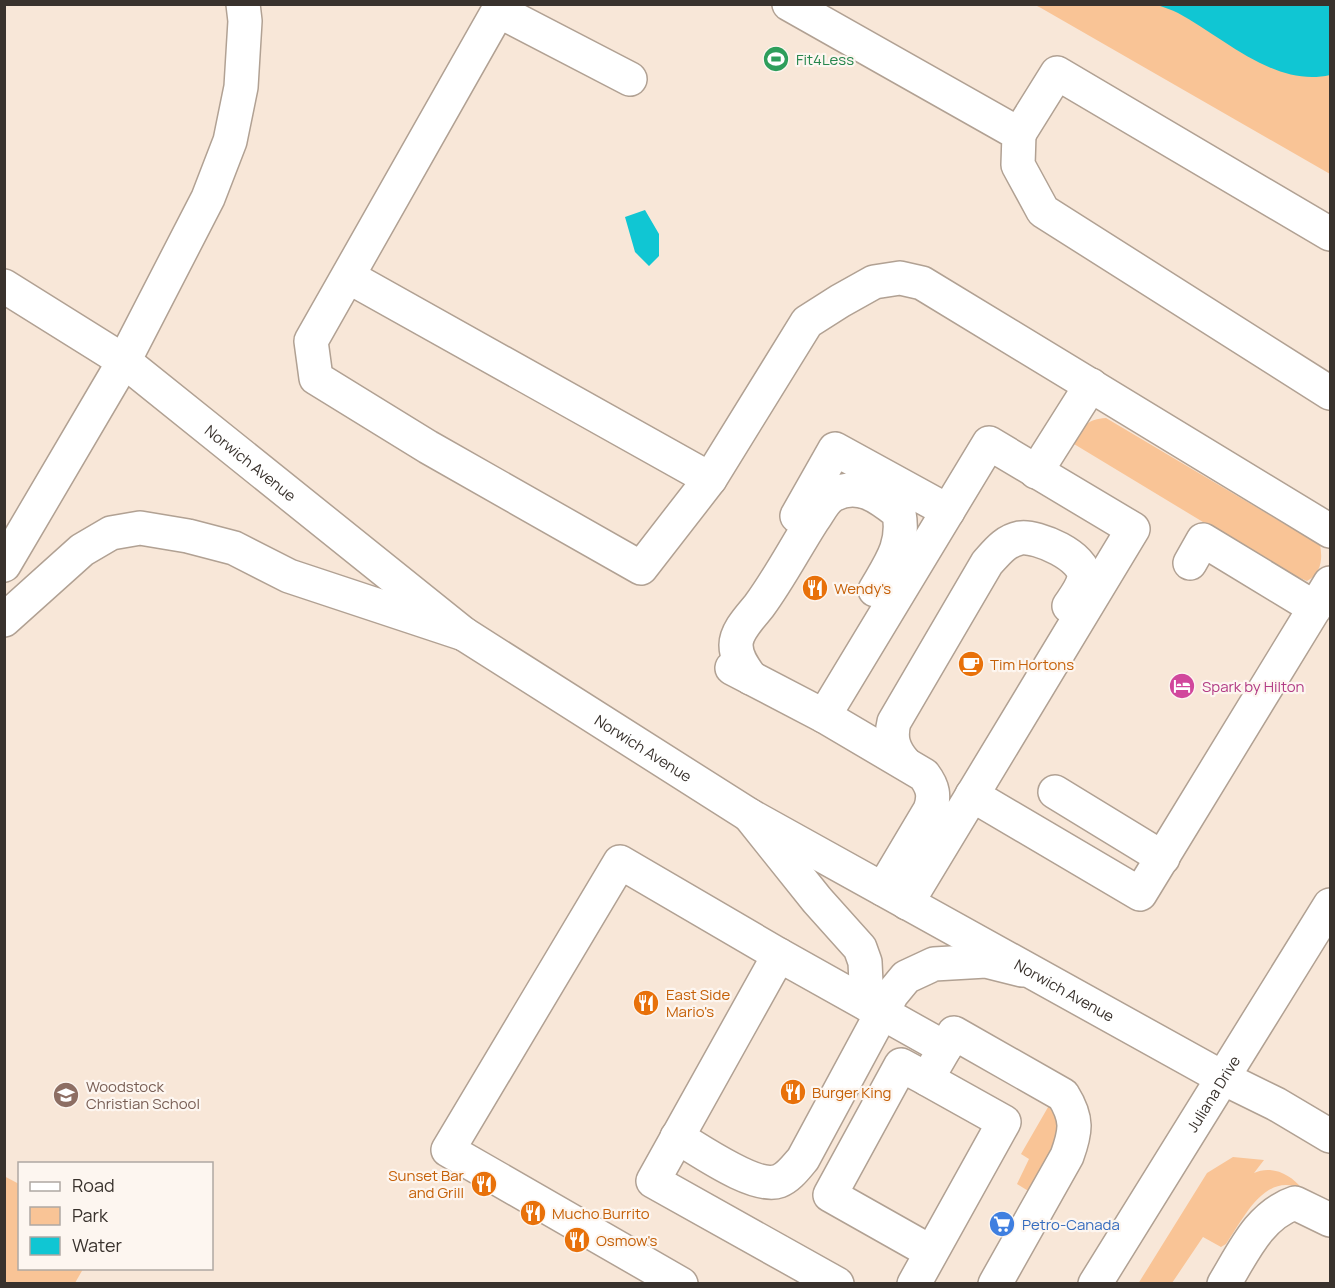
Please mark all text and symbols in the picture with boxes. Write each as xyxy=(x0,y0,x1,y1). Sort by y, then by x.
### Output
sports icon: Fit4Less xyxy=(761,44,791,74)
place label: Fit4Less xyxy=(796,49,854,70)
street label: Norwich Avenue xyxy=(201,420,301,506)
restaurant icon: Wendy's xyxy=(800,573,830,603)
place label: Wendy's xyxy=(834,578,891,599)
cafe icon: Tim Hortons xyxy=(956,649,986,679)
place label: Tim Hortons xyxy=(990,654,1074,675)
hotel icon: Spark by Hilton xyxy=(1167,671,1197,701)
place label: Spark by Hilton xyxy=(1202,676,1305,697)
street label: Norwich Avenue xyxy=(591,709,696,787)
street label: Norwich Avenue xyxy=(1011,954,1118,1026)
place label: East Side Mario's xyxy=(666,984,730,1022)
restaurant icon: East Side Mario's xyxy=(631,988,661,1018)
street label: Juliana Drive xyxy=(1181,1051,1245,1136)
place label: Woodstock Christian School xyxy=(86,1076,200,1114)
restaurant icon: Burger King xyxy=(778,1077,808,1107)
school or university icon: Woodstock Christian School xyxy=(51,1080,81,1110)
place label: Burger King xyxy=(812,1082,891,1103)
legend xyxy=(18,1162,213,1270)
place label: Sunset Bar and Grill xyxy=(388,1165,465,1203)
restaurant icon: Sunset Bar and Grill xyxy=(469,1169,499,1199)
text: Road xyxy=(72,1173,115,1197)
restaurant icon: Mucho Burrito xyxy=(518,1198,548,1228)
text: Park xyxy=(72,1203,109,1227)
place label: Mucho Burrito xyxy=(552,1203,650,1224)
supermarket icon: Petro-Canada xyxy=(987,1209,1017,1239)
place label: Petro-Canada xyxy=(1022,1214,1120,1235)
restaurant icon: Osmow's xyxy=(562,1225,592,1255)
place label: Osmow's xyxy=(596,1230,657,1251)
text: Water xyxy=(72,1233,122,1257)

